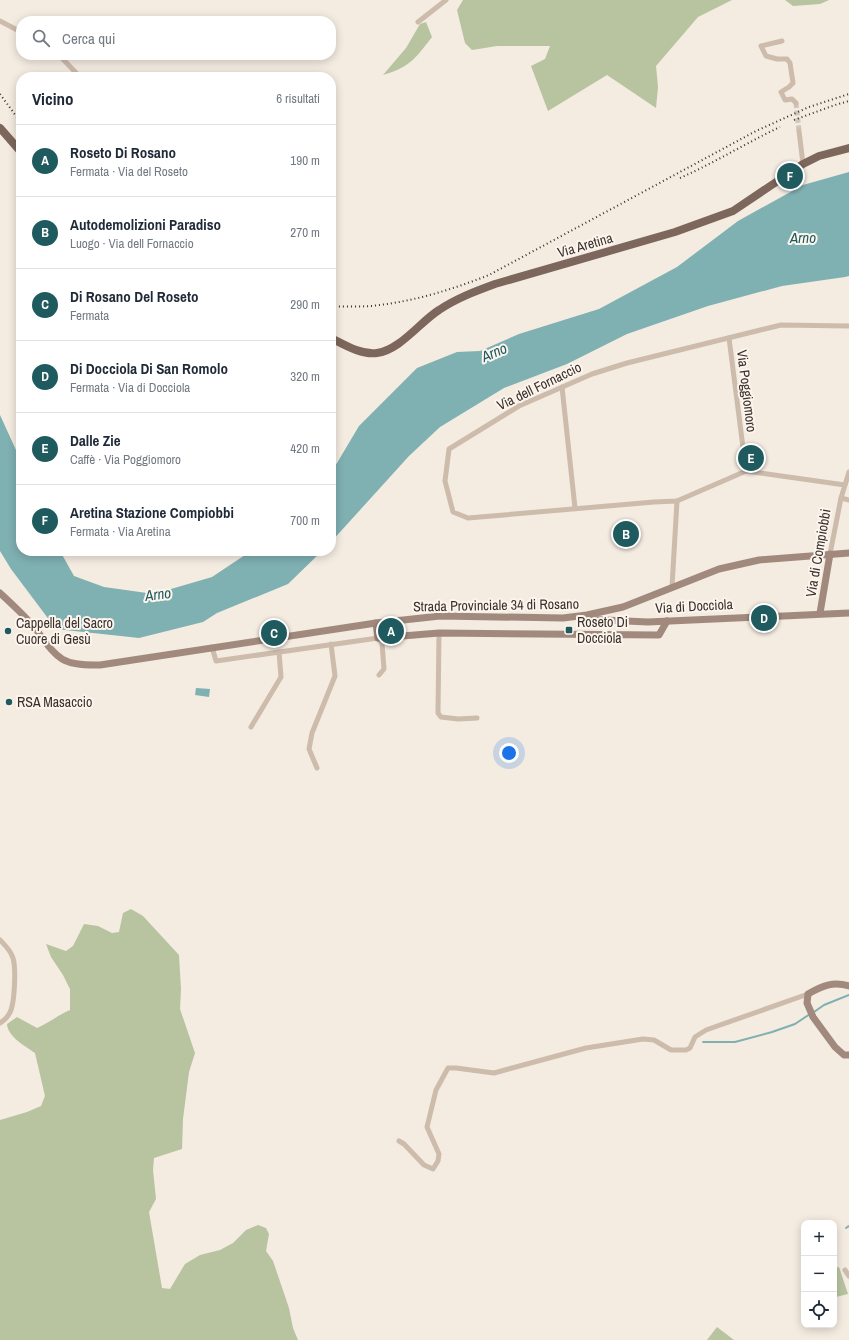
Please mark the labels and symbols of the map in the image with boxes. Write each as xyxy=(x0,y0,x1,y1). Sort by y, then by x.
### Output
pin: F xyxy=(777,161,803,191)
water label: Arno xyxy=(789,227,816,248)
street label: Via Aretina xyxy=(555,228,615,261)
water label: Arno xyxy=(477,337,510,367)
street label: Via Poggiomoro xyxy=(733,349,761,433)
street label: Via dell Fornaccio xyxy=(494,358,584,414)
pin: E xyxy=(738,443,764,473)
street label: Via di Compiobbi xyxy=(801,508,835,598)
pin: B xyxy=(613,519,639,549)
water label: Arno xyxy=(143,582,172,606)
street label: Strada Provinciale 34 di Rosano xyxy=(413,595,579,615)
street label: Via di Docciola xyxy=(655,595,734,617)
pin: D xyxy=(751,603,777,633)
place label: Roseto Di Docciola xyxy=(577,613,628,647)
place label: Cappella del Sacro Cuore di Gesù xyxy=(16,614,113,648)
pin: A xyxy=(378,616,404,646)
pin: C xyxy=(261,618,287,648)
marker: Roseto Di Docciola xyxy=(564,625,574,635)
marker: Cappella del Sacro Cuore di Gesù xyxy=(3,626,13,636)
place label: RSA Masaccio xyxy=(17,693,92,711)
marker: RSA Masaccio xyxy=(4,697,14,707)
your location xyxy=(499,743,519,763)

